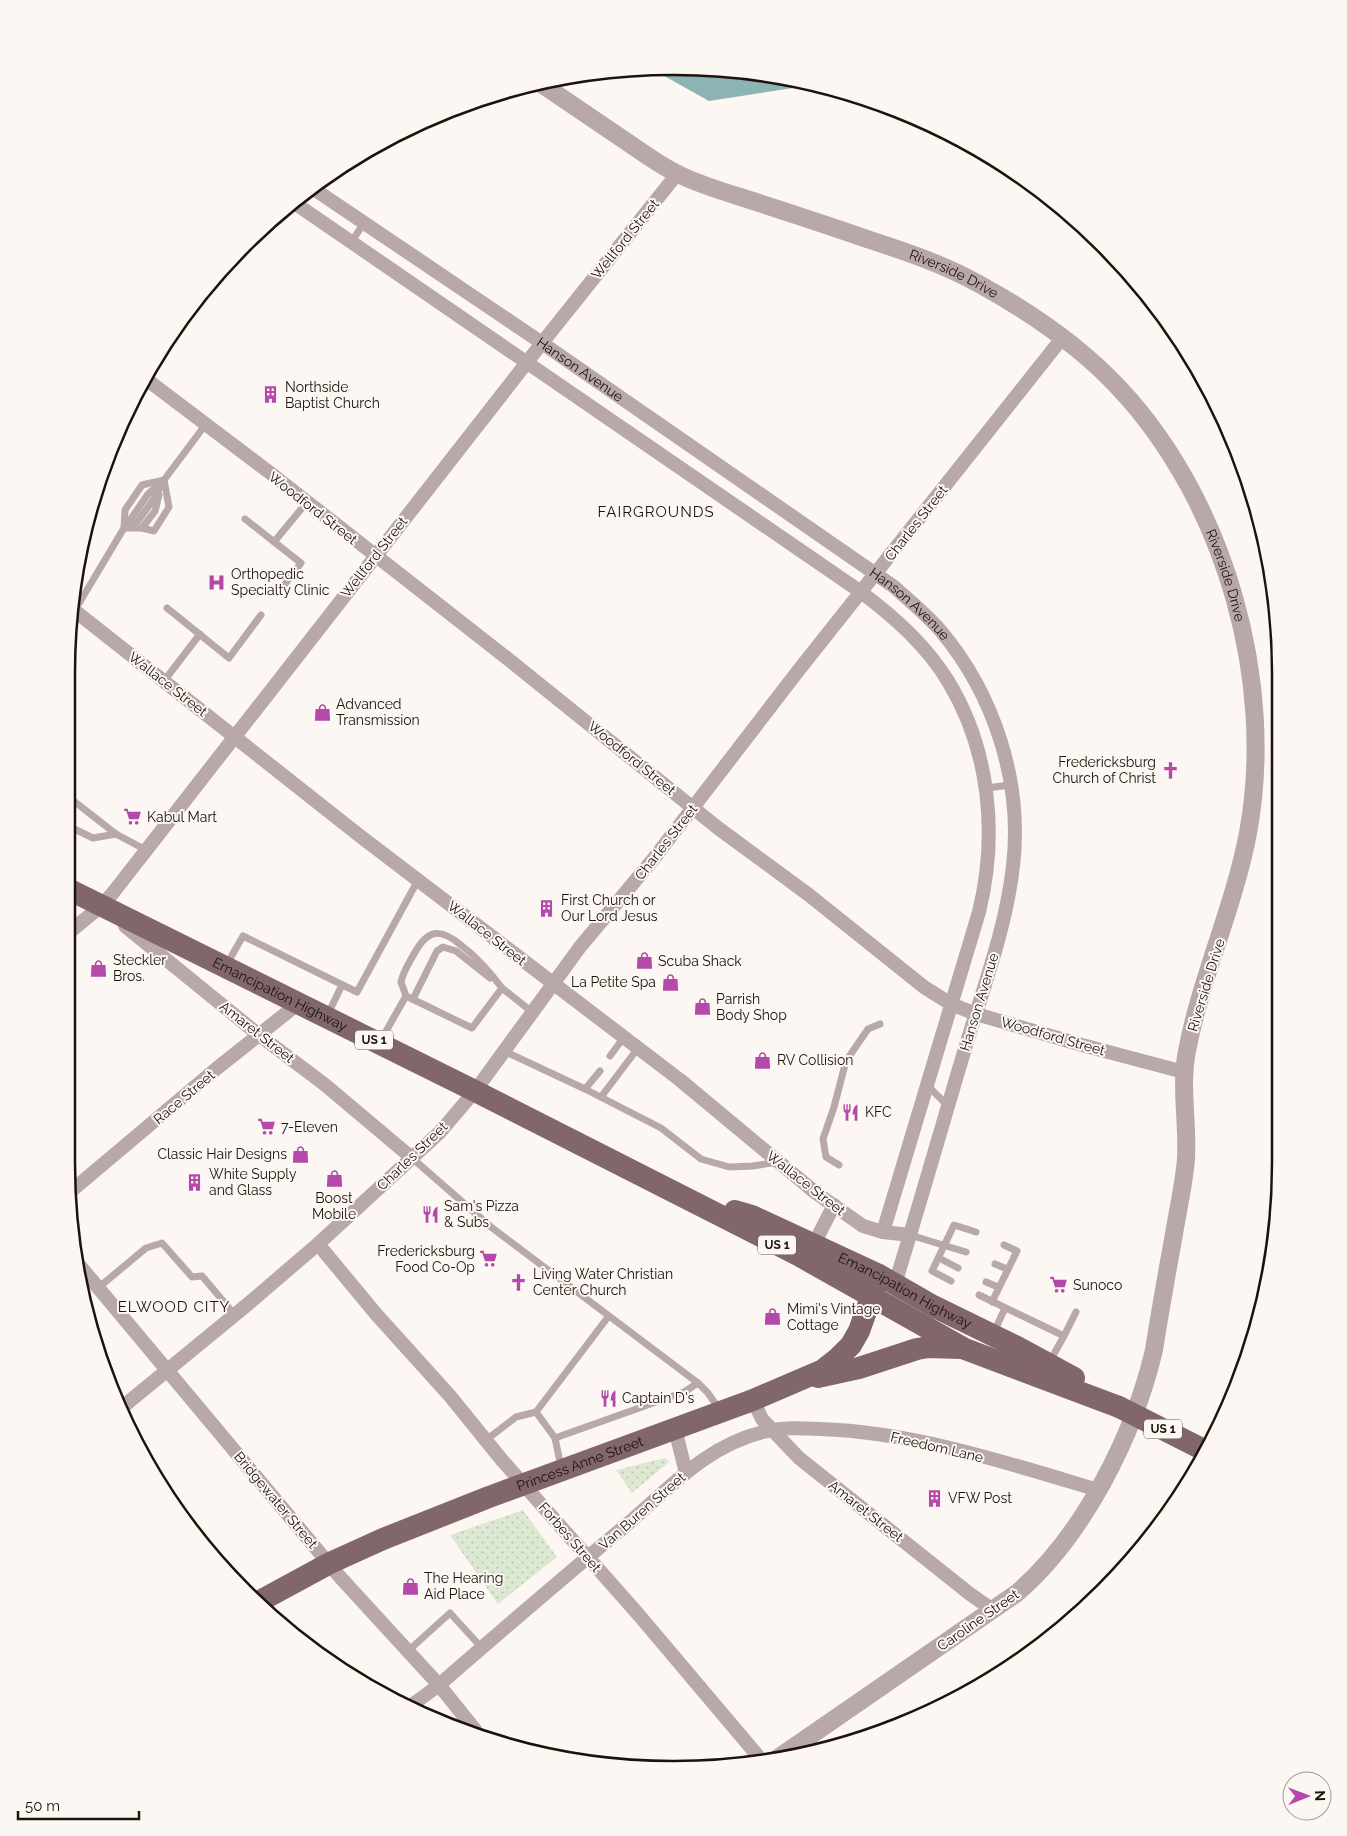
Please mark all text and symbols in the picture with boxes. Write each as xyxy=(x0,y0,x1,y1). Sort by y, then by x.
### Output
street label: Wellford Street xyxy=(588,196,662,282)
street label: Riverside Drive xyxy=(907,246,1001,301)
street label: Hanson Avenue xyxy=(534,334,626,405)
place label: Northside Baptist Church xyxy=(285,379,380,411)
building icon: Northside Baptist Church xyxy=(261,385,281,405)
street label: Woodford Street xyxy=(266,469,361,548)
street label: Charles Street xyxy=(882,482,951,564)
district label: FAIRGROUNDS xyxy=(597,503,715,521)
street label: Wellford Street xyxy=(338,513,411,601)
street label: Riverside Drive xyxy=(1203,527,1248,623)
street label: Hanson Avenue xyxy=(867,564,953,643)
place label: Orthopedic Specialty Clinic xyxy=(231,566,330,598)
hospital icon: Orthopedic Specialty Clinic xyxy=(207,572,227,592)
street label: Wallace Street xyxy=(126,648,211,720)
place label: Advanced Transmission xyxy=(336,696,420,728)
shop icon: Advanced Transmission xyxy=(312,702,332,722)
street label: Woodford Street xyxy=(585,718,679,798)
place label: Fredericksburg Church of Christ xyxy=(1053,754,1156,786)
church icon: Fredericksburg Church of Christ xyxy=(1160,760,1180,780)
street label: Charles Street xyxy=(632,801,701,883)
supermarket icon: Kabul Mart xyxy=(123,807,143,827)
place label: Kabul Mart xyxy=(147,809,217,825)
place label: First Church or Our Lord Jesus xyxy=(561,892,658,924)
street label: Wallace Street xyxy=(445,897,530,969)
building icon: First Church or Our Lord Jesus xyxy=(537,898,557,918)
street label: Riverside Drive xyxy=(1184,937,1228,1033)
shop icon: Scuba Shack xyxy=(634,951,654,971)
street label: Hanson Avenue xyxy=(957,951,1001,1053)
place label: Steckler Bros. xyxy=(113,952,166,984)
place label: Scuba Shack xyxy=(658,953,742,969)
street label: Emancipation Highway xyxy=(210,954,350,1035)
shop icon: Steckler Bros. xyxy=(89,958,109,978)
shop icon: La Petite Spa xyxy=(660,972,680,992)
place label: La Petite Spa xyxy=(571,974,656,990)
place label: Parrish Body Shop xyxy=(716,991,787,1023)
shop icon: Parrish Body Shop xyxy=(692,997,712,1017)
street label: Amaret Street xyxy=(217,998,298,1066)
street label: Woodford Street xyxy=(999,1013,1107,1059)
road number: US 1 xyxy=(355,1030,393,1050)
shop icon: RV Collision xyxy=(753,1050,773,1070)
place label: RV Collision xyxy=(777,1052,853,1068)
street label: Race Street xyxy=(150,1067,218,1127)
restaurant icon: KFC xyxy=(841,1102,861,1122)
place label: KFC xyxy=(865,1104,892,1120)
supermarket icon: 7-Eleven xyxy=(257,1117,277,1137)
street label: Charles Street xyxy=(374,1118,451,1194)
place label: 7-Eleven xyxy=(281,1119,338,1135)
shop icon: Classic Hair Designs xyxy=(291,1144,311,1164)
place label: Classic Hair Designs xyxy=(157,1146,287,1162)
street label: Wallace Street xyxy=(764,1147,849,1219)
place label: White Supply and Glass xyxy=(209,1166,297,1198)
shop icon: Boost Mobile xyxy=(324,1168,344,1188)
building icon: White Supply and Glass xyxy=(185,1172,205,1192)
place label: Boost Mobile xyxy=(312,1190,356,1222)
place label: Sam's Pizza & Subs xyxy=(444,1198,519,1230)
restaurant icon: Sam's Pizza & Subs xyxy=(420,1204,440,1224)
road number: US 1 xyxy=(758,1236,796,1254)
place label: Fredericksburg Food Co-Op xyxy=(377,1243,475,1275)
supermarket icon: Fredericksburg Food Co-Op xyxy=(479,1249,499,1269)
street label: Emancipation Highway xyxy=(836,1249,975,1332)
place label: Living Water Christian Center Church xyxy=(533,1266,673,1298)
church icon: Living Water Christian Center Church xyxy=(509,1272,529,1292)
supermarket icon: Sunoco xyxy=(1049,1275,1069,1295)
place label: Sunoco xyxy=(1073,1277,1122,1293)
district label: ELWOOD CITY xyxy=(118,1298,230,1316)
place label: Mimi's Vintage Cottage xyxy=(787,1301,881,1333)
shop icon: Mimi's Vintage Cottage xyxy=(763,1307,783,1327)
restaurant icon: Captain D's xyxy=(598,1388,618,1408)
place label: Captain D's xyxy=(622,1390,695,1406)
road number: US 1 xyxy=(1144,1420,1182,1438)
street label: Freedom Lane xyxy=(889,1429,985,1465)
street label: Princess Anne Street xyxy=(514,1433,646,1494)
street label: Bridgewater Street xyxy=(231,1448,321,1552)
street label: Van Buren Street xyxy=(596,1469,689,1553)
street label: Amaret Street xyxy=(826,1477,907,1545)
building icon: VFW Post xyxy=(924,1488,944,1508)
place label: VFW Post xyxy=(948,1490,1012,1506)
street label: Forbes Street xyxy=(535,1499,605,1575)
place label: The Hearing Aid Place xyxy=(424,1570,503,1602)
shop icon: The Hearing Aid Place xyxy=(400,1576,420,1596)
street label: Caroline Street xyxy=(934,1586,1022,1654)
north arrow xyxy=(1282,1771,1332,1821)
scale bar xyxy=(18,1788,139,1820)
text: N xyxy=(1312,1790,1328,1801)
text: 50 m xyxy=(25,1797,60,1815)

